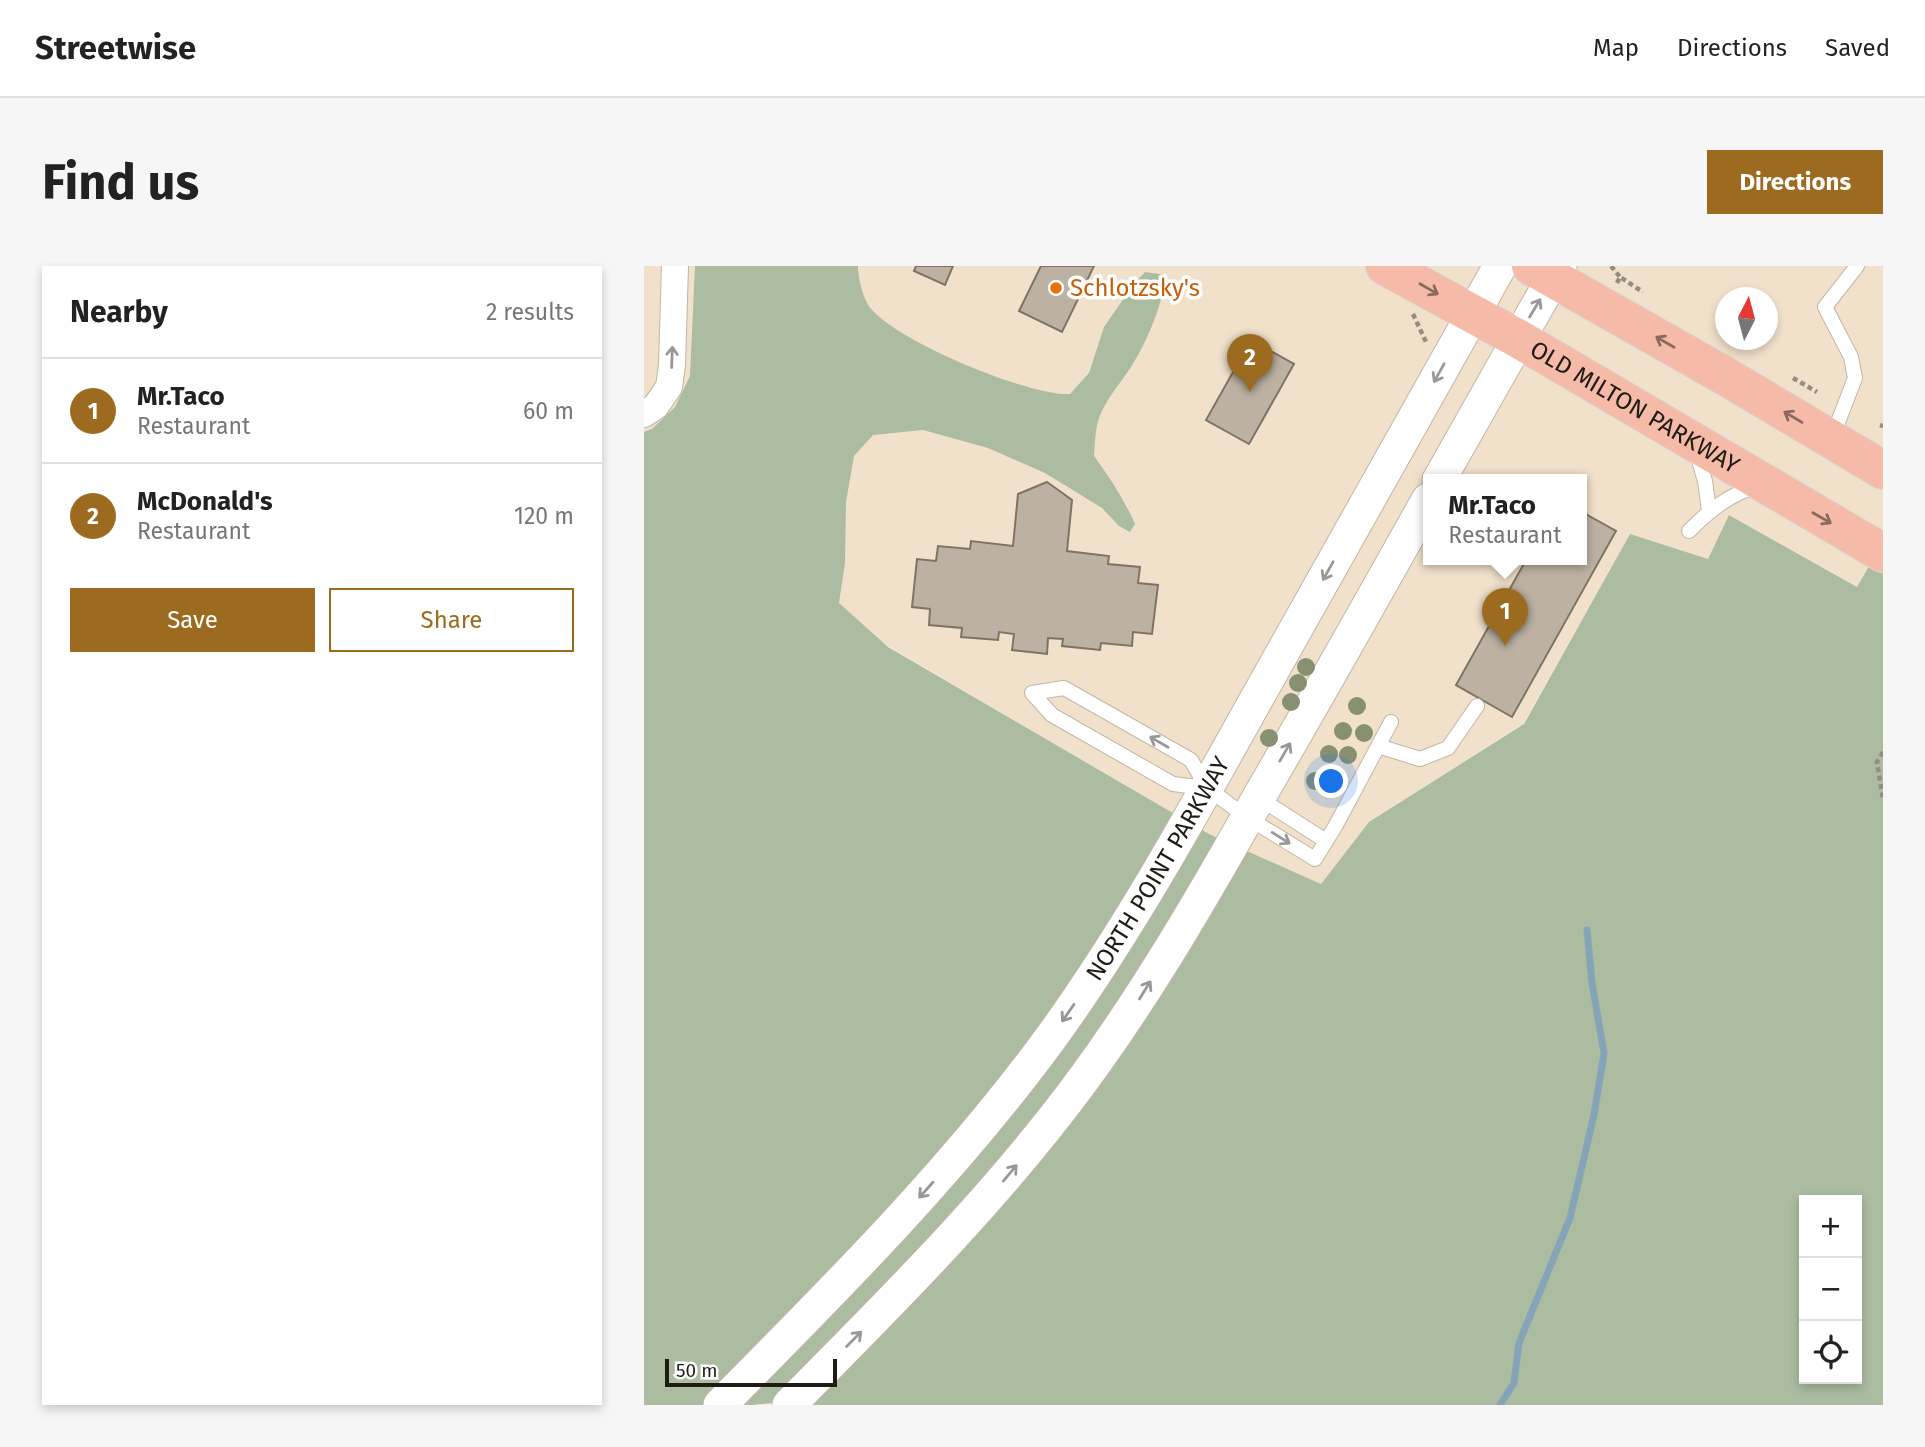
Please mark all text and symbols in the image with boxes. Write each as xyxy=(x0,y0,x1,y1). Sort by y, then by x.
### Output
text: Streetwise xyxy=(35,28,196,68)
text: Map xyxy=(1593,34,1639,62)
text: Directions xyxy=(1677,34,1787,62)
text: Saved xyxy=(1825,34,1890,62)
button: Directions xyxy=(1707,150,1883,214)
text: Find us xyxy=(42,153,199,212)
place label: Schlotzsky's xyxy=(1070,274,1200,302)
marker: Schlotzsky's xyxy=(1048,280,1064,296)
one-way arrow xyxy=(1419,282,1439,296)
north arrow xyxy=(1715,287,1778,350)
text: Nearby xyxy=(70,294,168,330)
text: 2 results xyxy=(486,298,574,326)
one-way arrow xyxy=(1528,299,1542,319)
pin: 2 xyxy=(1227,334,1273,392)
street label: OLD MILTON PARKWAY xyxy=(1525,335,1745,480)
one-way arrow xyxy=(1656,335,1676,349)
one-way arrow xyxy=(666,345,679,368)
one-way arrow xyxy=(1432,362,1446,382)
text: Mr.Taco xyxy=(137,381,225,412)
text: 1 xyxy=(88,397,98,425)
text: 60 m xyxy=(523,397,574,425)
one-way arrow xyxy=(1783,409,1803,423)
text: Restaurant xyxy=(137,412,250,440)
popup xyxy=(1423,474,1587,565)
text: McDonald's xyxy=(137,486,273,517)
text: Mr.Taco xyxy=(1448,490,1536,521)
text: 2 xyxy=(87,502,99,530)
text: 120 m xyxy=(514,502,574,530)
one-way arrow xyxy=(1811,512,1832,525)
text: Restaurant xyxy=(137,517,250,545)
text: Restaurant xyxy=(1448,521,1562,549)
one-way arrow xyxy=(1321,561,1335,581)
button: Save xyxy=(70,588,315,652)
button: Share xyxy=(329,588,574,652)
pin: 1 xyxy=(1482,588,1528,646)
one-way arrow xyxy=(1150,735,1170,749)
one-way arrow xyxy=(1279,742,1293,762)
street label: NORTH POINT PARKWAY xyxy=(1080,751,1236,986)
your location xyxy=(1314,764,1348,798)
one-way arrow xyxy=(1271,832,1291,846)
one-way arrow xyxy=(1137,981,1152,1000)
one-way arrow xyxy=(1061,1003,1075,1022)
one-way arrow xyxy=(1002,1164,1018,1182)
one-way arrow xyxy=(918,1181,934,1199)
map controls xyxy=(1799,1195,1862,1384)
button: + xyxy=(1799,1195,1862,1258)
button: − xyxy=(1799,1258,1862,1321)
button: locate xyxy=(1799,1321,1862,1384)
one-way arrow xyxy=(846,1331,863,1348)
scale bar xyxy=(665,1356,836,1388)
text: 50 m xyxy=(676,1359,717,1382)

